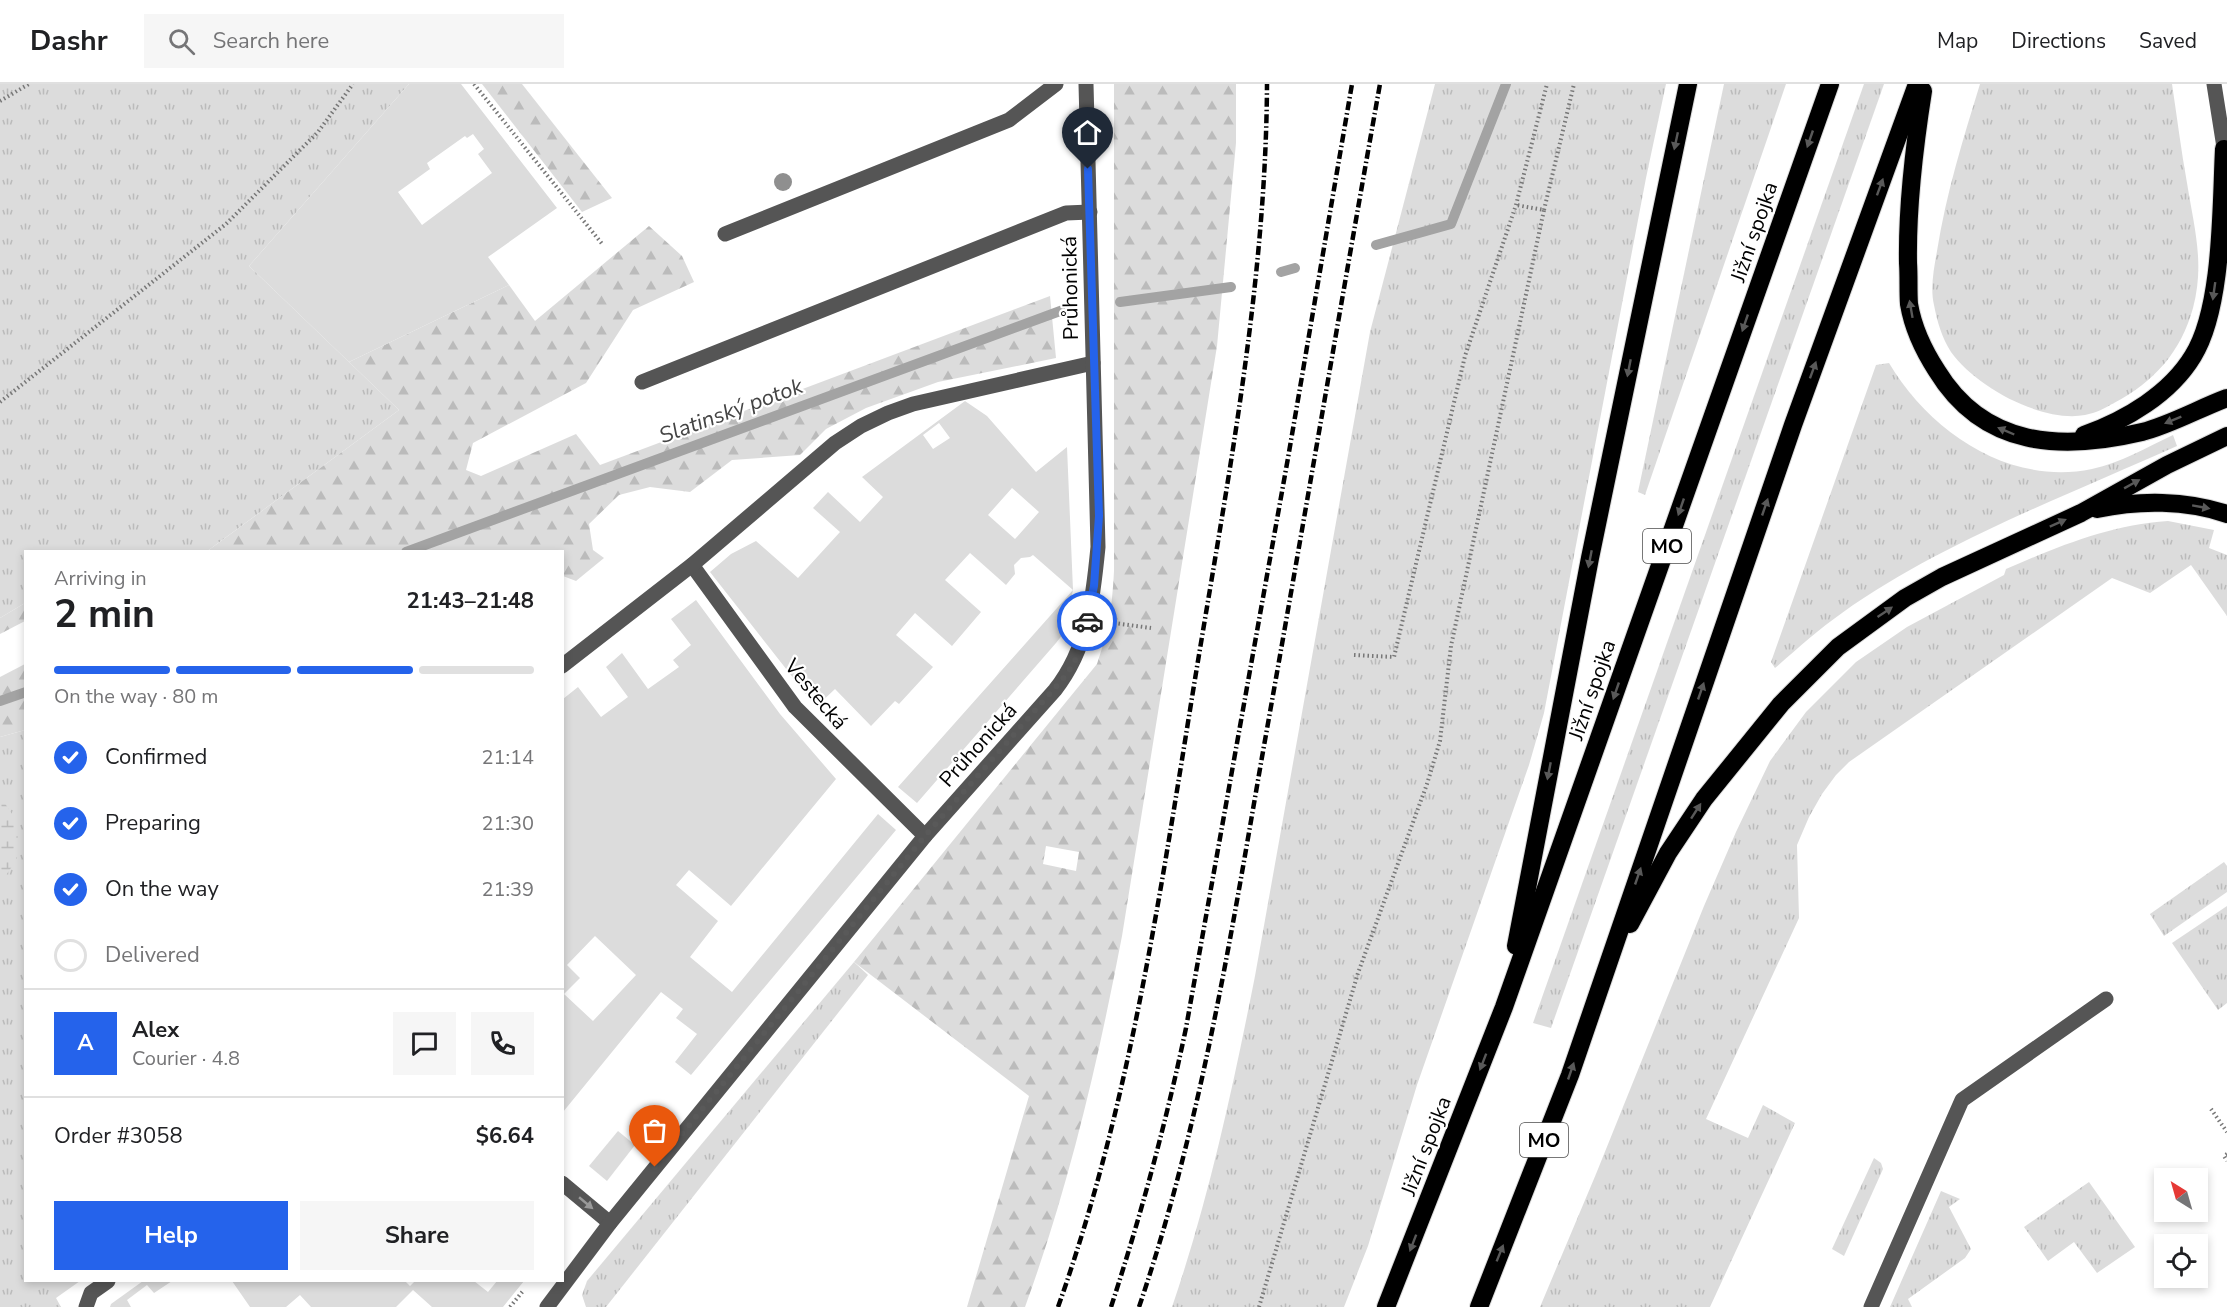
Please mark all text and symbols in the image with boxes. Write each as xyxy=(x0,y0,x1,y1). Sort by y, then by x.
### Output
search box xyxy=(144,14,564,68)
text: Dashr xyxy=(30,22,108,60)
icon: search xyxy=(165,25,198,58)
text: Search here xyxy=(213,26,329,56)
text: Map xyxy=(1937,27,1978,55)
text: Directions xyxy=(2011,27,2106,55)
text: Saved xyxy=(2139,27,2197,55)
pin xyxy=(1062,107,1113,169)
icon: home xyxy=(1071,116,1104,149)
one-way arrow xyxy=(1805,130,1815,148)
one-way arrow xyxy=(1670,132,1680,151)
street label: Jižní spojka xyxy=(1723,178,1784,287)
one-way arrow xyxy=(1875,178,1885,196)
street label: Průhonická xyxy=(1055,236,1085,340)
one-way arrow xyxy=(2209,282,2218,301)
one-way arrow xyxy=(1906,299,1915,318)
one-way arrow xyxy=(1740,314,1750,332)
one-way arrow xyxy=(1624,359,1633,378)
one-way arrow xyxy=(1809,361,1819,379)
water label: Slatinský potok xyxy=(655,371,808,451)
one-way arrow xyxy=(2164,416,2182,425)
one-way arrow xyxy=(1997,426,2015,435)
one-way arrow xyxy=(2124,479,2141,489)
one-way arrow xyxy=(1675,498,1685,516)
one-way arrow xyxy=(1761,498,1770,516)
one-way arrow xyxy=(2192,503,2211,512)
one-way arrow xyxy=(2049,518,2067,528)
road number: MO xyxy=(1643,529,1691,563)
one-way arrow xyxy=(1585,550,1594,569)
text: Arriving in xyxy=(54,565,147,592)
text: 21:43–21:48 xyxy=(406,586,534,616)
text: 2 min xyxy=(54,588,155,641)
courier xyxy=(1057,591,1117,651)
icon: car xyxy=(1071,605,1104,638)
one-way arrow xyxy=(1876,606,1892,618)
street label: Jižní spojka xyxy=(1561,636,1622,745)
street label: Vestecká xyxy=(778,652,854,735)
one-way arrow xyxy=(1610,682,1620,700)
one-way arrow xyxy=(1697,682,1707,700)
text: On the way · 80 m xyxy=(54,683,218,710)
street label: Průhonická xyxy=(933,697,1023,793)
icon: check xyxy=(54,741,87,774)
text: Confirmed xyxy=(105,742,207,772)
text: 21:14 xyxy=(481,744,534,771)
one-way arrow xyxy=(1544,762,1553,781)
one-way arrow xyxy=(1690,803,1702,819)
icon: check xyxy=(54,807,87,840)
text: Preparing xyxy=(105,808,201,838)
text: 21:30 xyxy=(481,810,534,837)
one-way arrow xyxy=(1633,866,1643,884)
icon: check xyxy=(54,873,87,906)
text: On the way xyxy=(105,874,219,904)
text: 21:39 xyxy=(481,876,534,903)
text: Delivered xyxy=(105,940,200,970)
button: chat xyxy=(393,1012,456,1075)
button: phone xyxy=(471,1012,534,1075)
text: Alex xyxy=(132,1015,179,1045)
text: A xyxy=(77,1028,94,1058)
text: Courier · 4.8 xyxy=(132,1045,240,1072)
one-way arrow xyxy=(1478,1053,1488,1071)
one-way arrow xyxy=(1566,1062,1576,1080)
street label: Jižní spojka xyxy=(1394,1092,1458,1201)
pin xyxy=(629,1105,680,1167)
icon: bag xyxy=(638,1114,671,1147)
text: Order #3058 xyxy=(54,1121,183,1151)
text: $6.64 xyxy=(476,1121,534,1151)
road number: MO xyxy=(1520,1123,1568,1157)
north arrow xyxy=(2154,1168,2208,1222)
map controls xyxy=(2154,1168,2208,1288)
one-way arrow xyxy=(578,1196,593,1209)
button: Help xyxy=(54,1201,288,1270)
button: Share xyxy=(300,1201,534,1270)
button: locate xyxy=(2154,1234,2208,1288)
one-way arrow xyxy=(1408,1235,1418,1253)
one-way arrow xyxy=(1495,1243,1505,1261)

